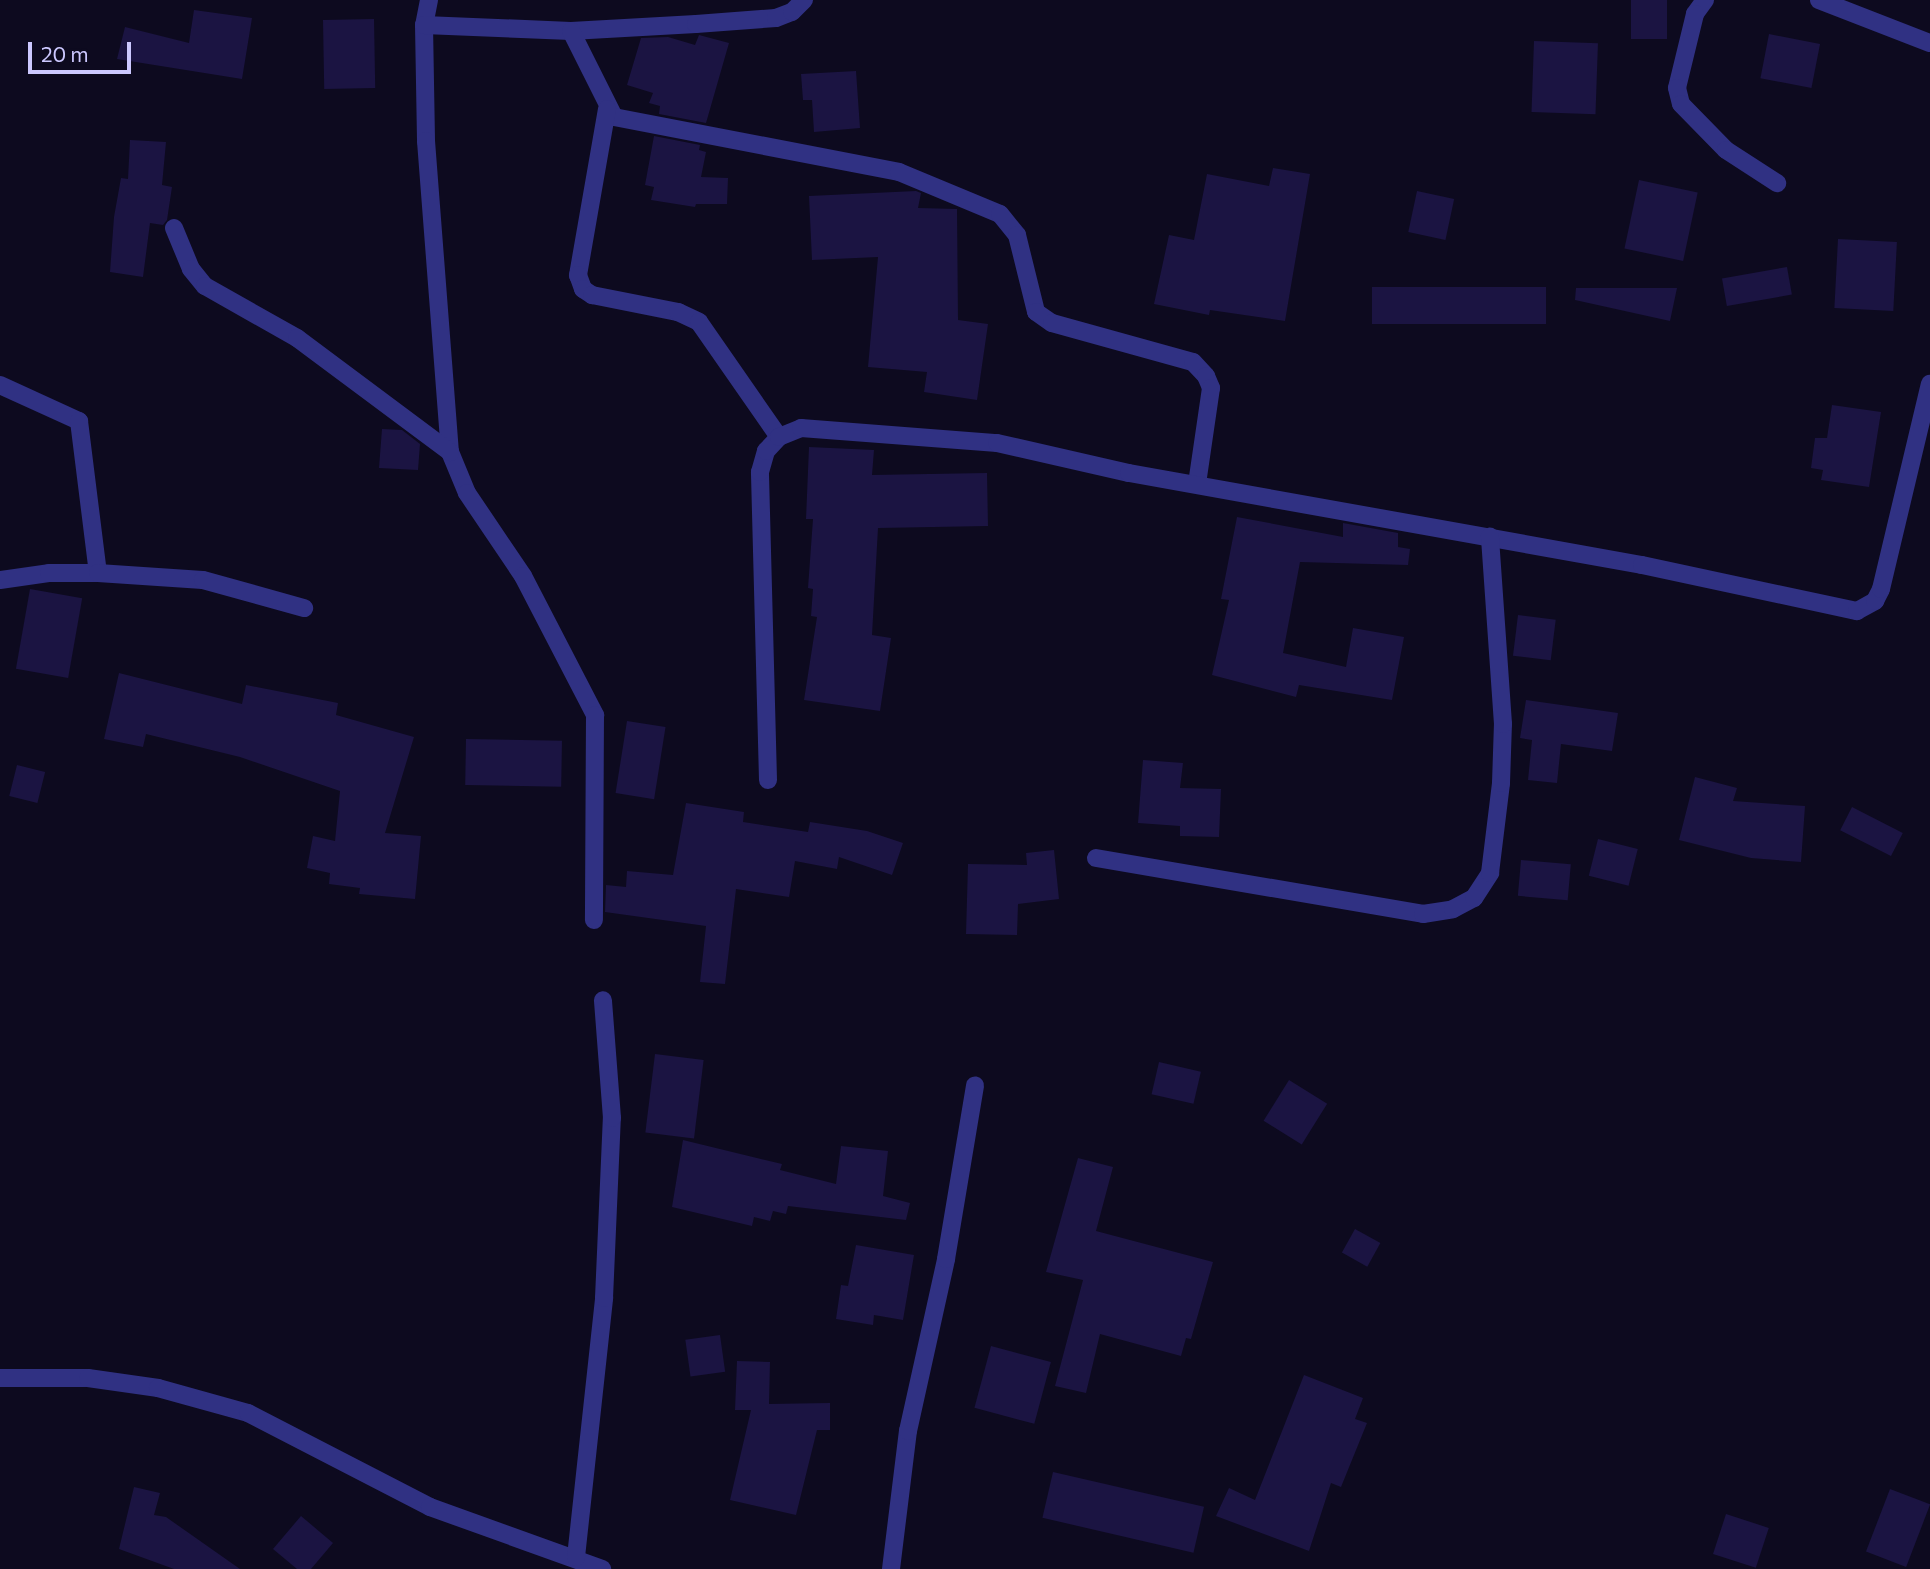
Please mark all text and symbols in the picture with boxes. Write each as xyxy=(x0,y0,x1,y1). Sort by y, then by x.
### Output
scale bar xyxy=(32,28,135,72)
text: 20 m xyxy=(41,41,89,66)

